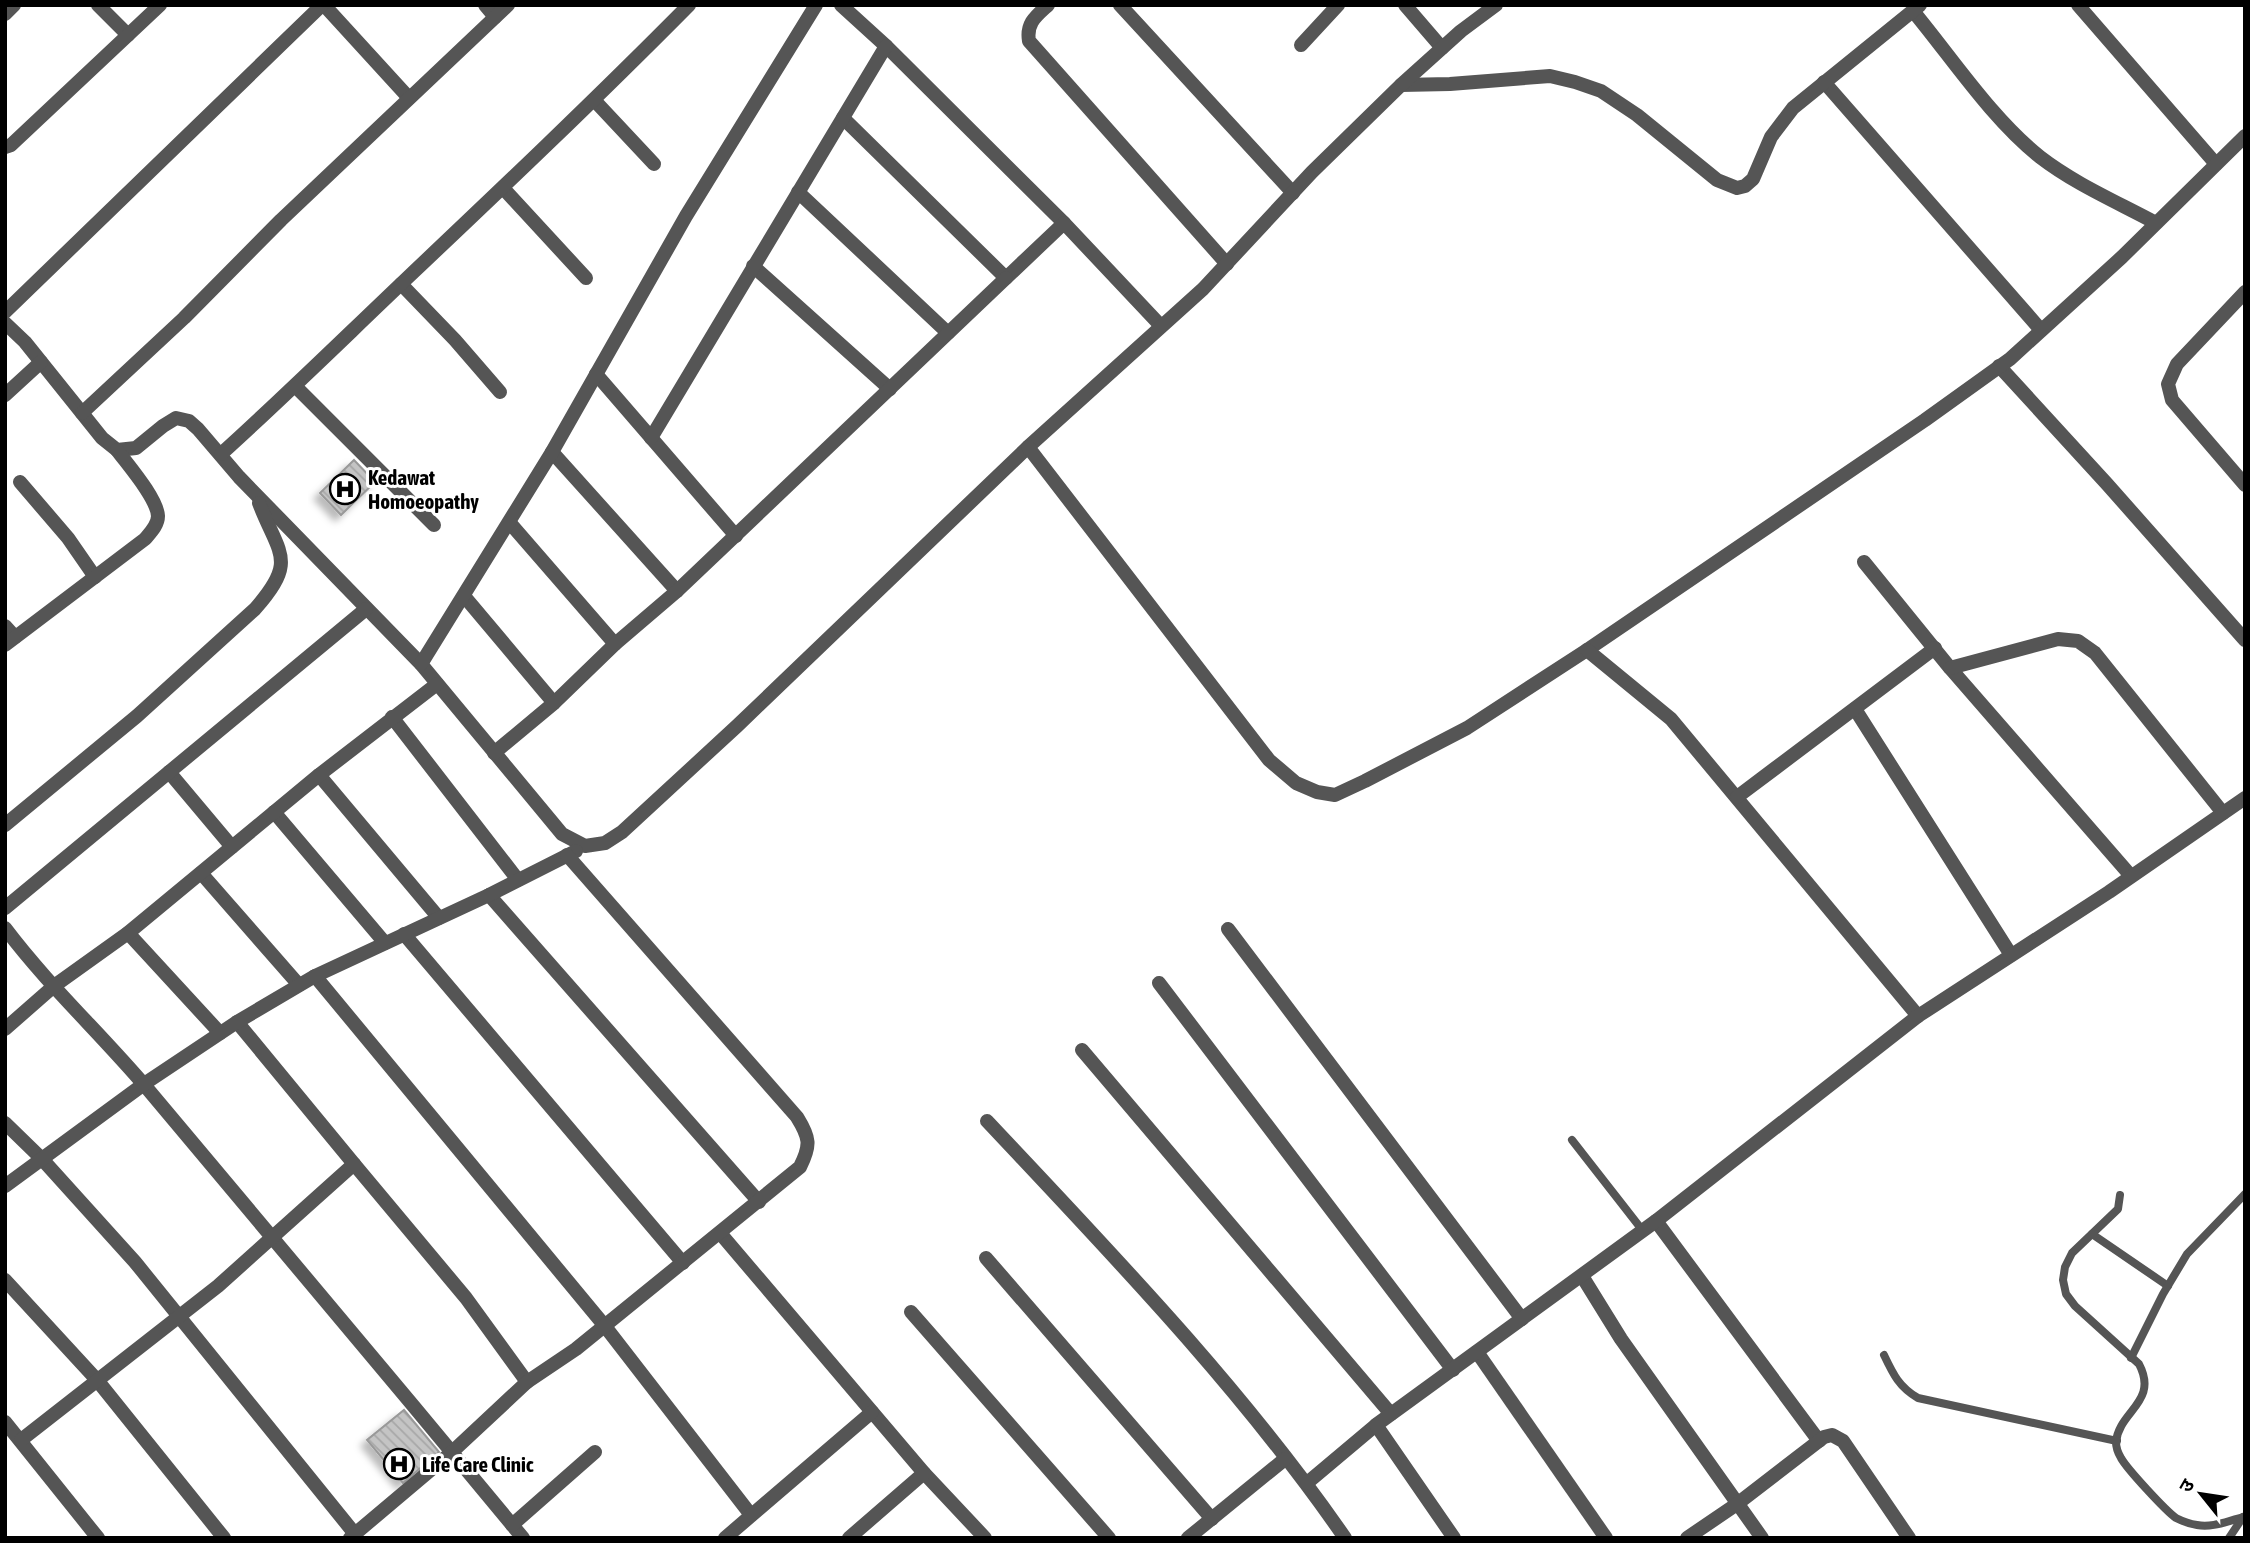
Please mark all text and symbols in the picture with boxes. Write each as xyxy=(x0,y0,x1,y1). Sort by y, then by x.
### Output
place label: Kedawat Homoeopathy xyxy=(368,465,479,513)
hospital icon: Kedawat Homoeopathy xyxy=(328,472,362,506)
hospital icon: Life Care Clinic xyxy=(382,1447,416,1481)
place label: Life Care Clinic xyxy=(422,1452,534,1476)
north arrow xyxy=(2166,1459,2236,1529)
text: उ xyxy=(2174,1474,2199,1496)

